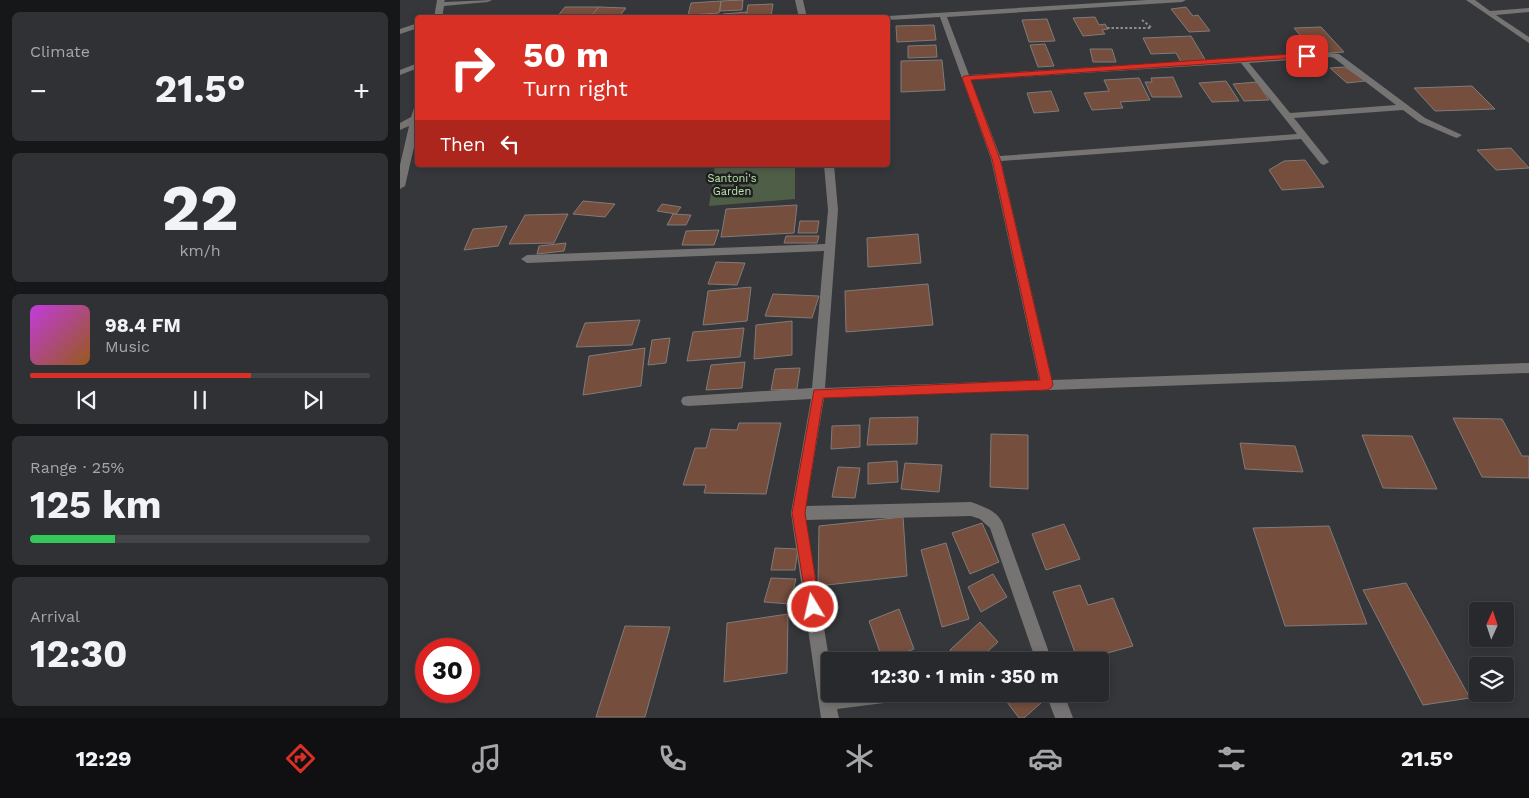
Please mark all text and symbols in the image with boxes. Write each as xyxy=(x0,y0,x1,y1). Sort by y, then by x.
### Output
text: 50 m xyxy=(523,34,609,76)
icon: right xyxy=(440,35,505,100)
pin xyxy=(1286,35,1328,77)
text: Climate xyxy=(30,42,90,61)
icon: arrive xyxy=(1293,42,1321,70)
text: 21.5° xyxy=(154,67,246,111)
text: − xyxy=(30,74,47,107)
text: + xyxy=(353,74,370,107)
text: Turn right xyxy=(523,76,628,101)
icon: left xyxy=(496,130,524,158)
text: Then xyxy=(440,133,486,156)
text: 22 xyxy=(161,170,239,246)
park label: Santoni's Garden xyxy=(707,172,757,198)
text: km/h xyxy=(179,241,221,260)
text: 98.4 FM xyxy=(105,314,181,337)
text: Music xyxy=(105,337,150,356)
icon: previous xyxy=(73,386,101,414)
icon: pause xyxy=(186,386,214,414)
icon: next xyxy=(299,386,327,414)
text: Range · 25% xyxy=(30,458,124,477)
text: 125 km xyxy=(30,483,161,527)
position arrow xyxy=(786,580,838,632)
north arrow xyxy=(1469,602,1514,648)
map controls xyxy=(1469,602,1514,702)
text: Arrival xyxy=(30,607,80,626)
text: 12:30 xyxy=(30,632,128,676)
speed limit sign: 30 xyxy=(415,638,480,703)
button: layers xyxy=(1469,657,1514,702)
text: 12:30 · 1 min · 350 m xyxy=(871,665,1059,688)
icon: directions xyxy=(283,741,318,776)
icon: music xyxy=(469,741,504,776)
icon: phone xyxy=(655,741,690,776)
icon: climate xyxy=(842,741,877,776)
icon: car xyxy=(1028,741,1063,776)
icon: filters xyxy=(1214,741,1249,776)
text: 12:29 xyxy=(76,746,132,771)
text: 21.5° xyxy=(1401,746,1453,771)

